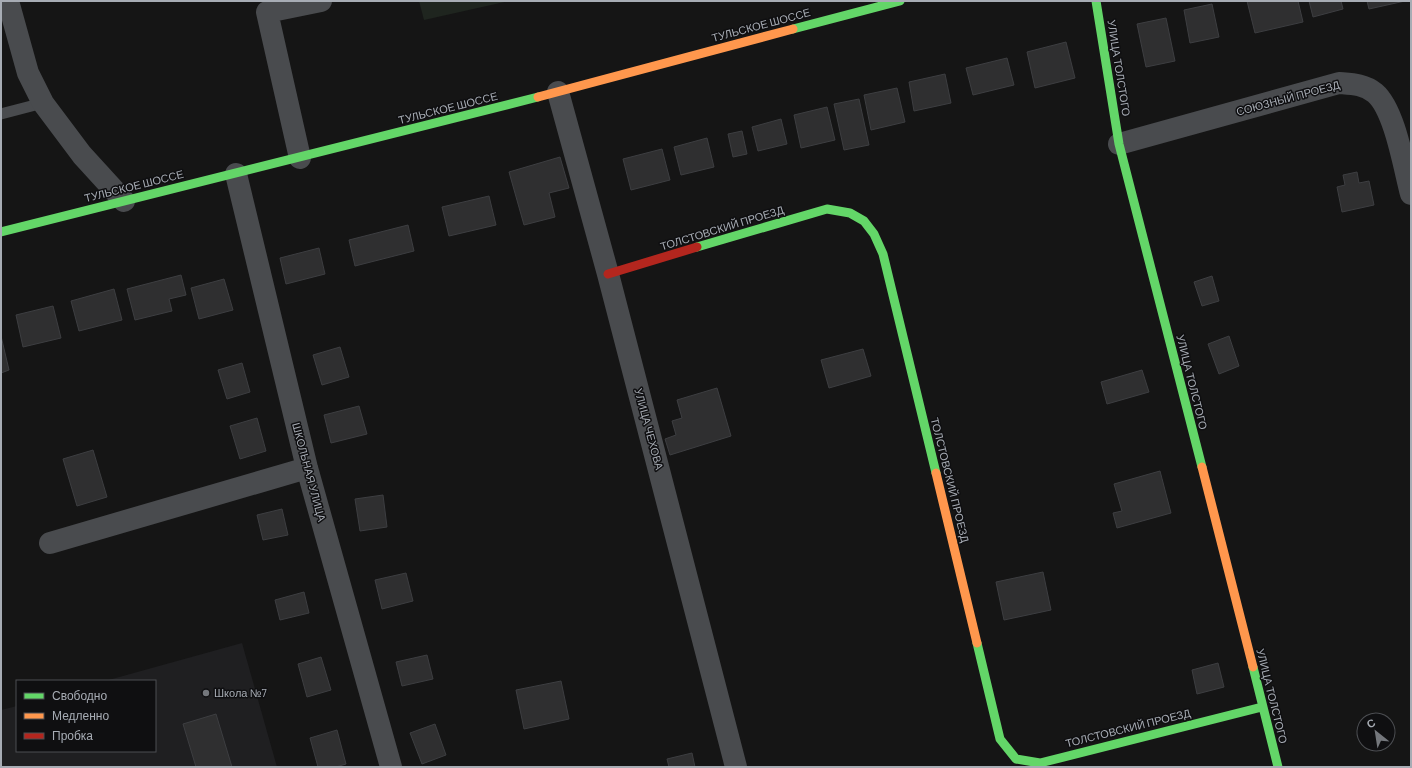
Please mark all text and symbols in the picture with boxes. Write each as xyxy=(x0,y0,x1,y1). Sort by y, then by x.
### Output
street label: ТУЛЬСКОЕ ШОССЕ xyxy=(710,5,812,44)
street label: УЛИЦА ТОЛСТОГО xyxy=(1105,19,1134,118)
street label: СОЮЗНЫЙ ПРОЕЗД xyxy=(1235,77,1342,118)
street label: ТУЛЬСКОЕ ШОССЕ xyxy=(397,89,499,126)
street label: ТУЛЬСКОЕ ШОССЕ xyxy=(83,167,185,204)
street label: ТОЛСТОВСКИЙ ПРОЕЗД xyxy=(659,202,786,252)
street label: УЛИЦА ТОЛСТОГО xyxy=(1174,333,1211,431)
street label: УЛИЦА ЧЕХОВА xyxy=(632,387,667,472)
street label: ТОЛСТОВСКИЙ ПРОЕЗД xyxy=(929,416,972,544)
street label: ШКОЛЬНАЯ УЛИЦА xyxy=(290,421,329,523)
street label: УЛИЦА ТОЛСТОГО xyxy=(1254,647,1291,745)
legend xyxy=(16,680,156,752)
place label: Школа №7 xyxy=(214,686,267,699)
text: Свободно xyxy=(52,688,107,703)
marker: Школа №7 xyxy=(201,688,211,698)
street label: ТОЛСТОВСКИЙ ПРОЕЗД xyxy=(1064,706,1192,749)
text: Медленно xyxy=(52,708,109,723)
north arrow xyxy=(1356,712,1396,752)
text: С xyxy=(1364,715,1377,731)
text: Пробка xyxy=(52,728,93,743)

